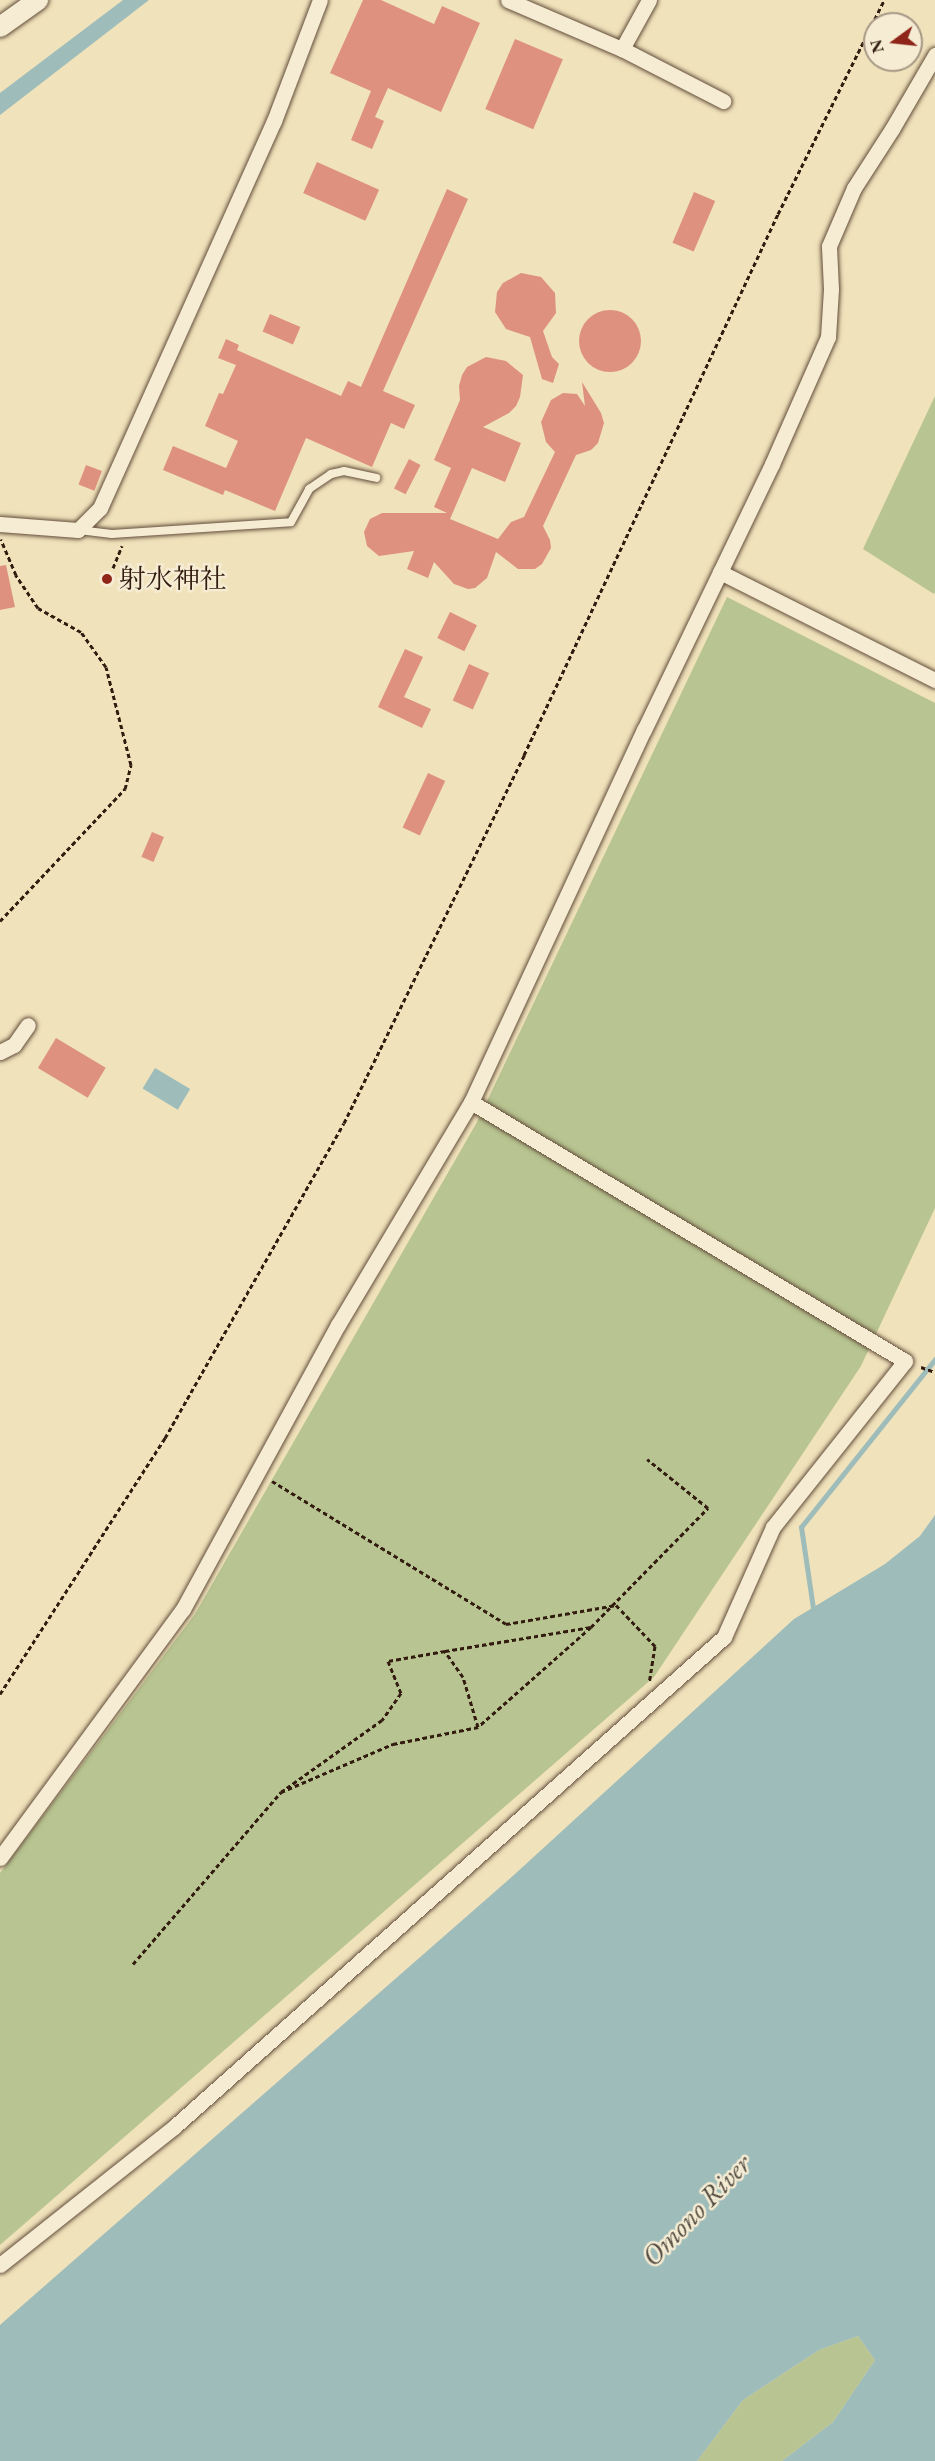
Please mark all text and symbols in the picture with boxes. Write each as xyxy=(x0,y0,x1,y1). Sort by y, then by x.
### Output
north arrow xyxy=(863,12,923,72)
text: N xyxy=(865,37,889,55)
place label: 射水神社 xyxy=(119,563,227,595)
marker: 射水神社 xyxy=(100,572,114,586)
water label: Omono River xyxy=(635,2147,757,2273)

